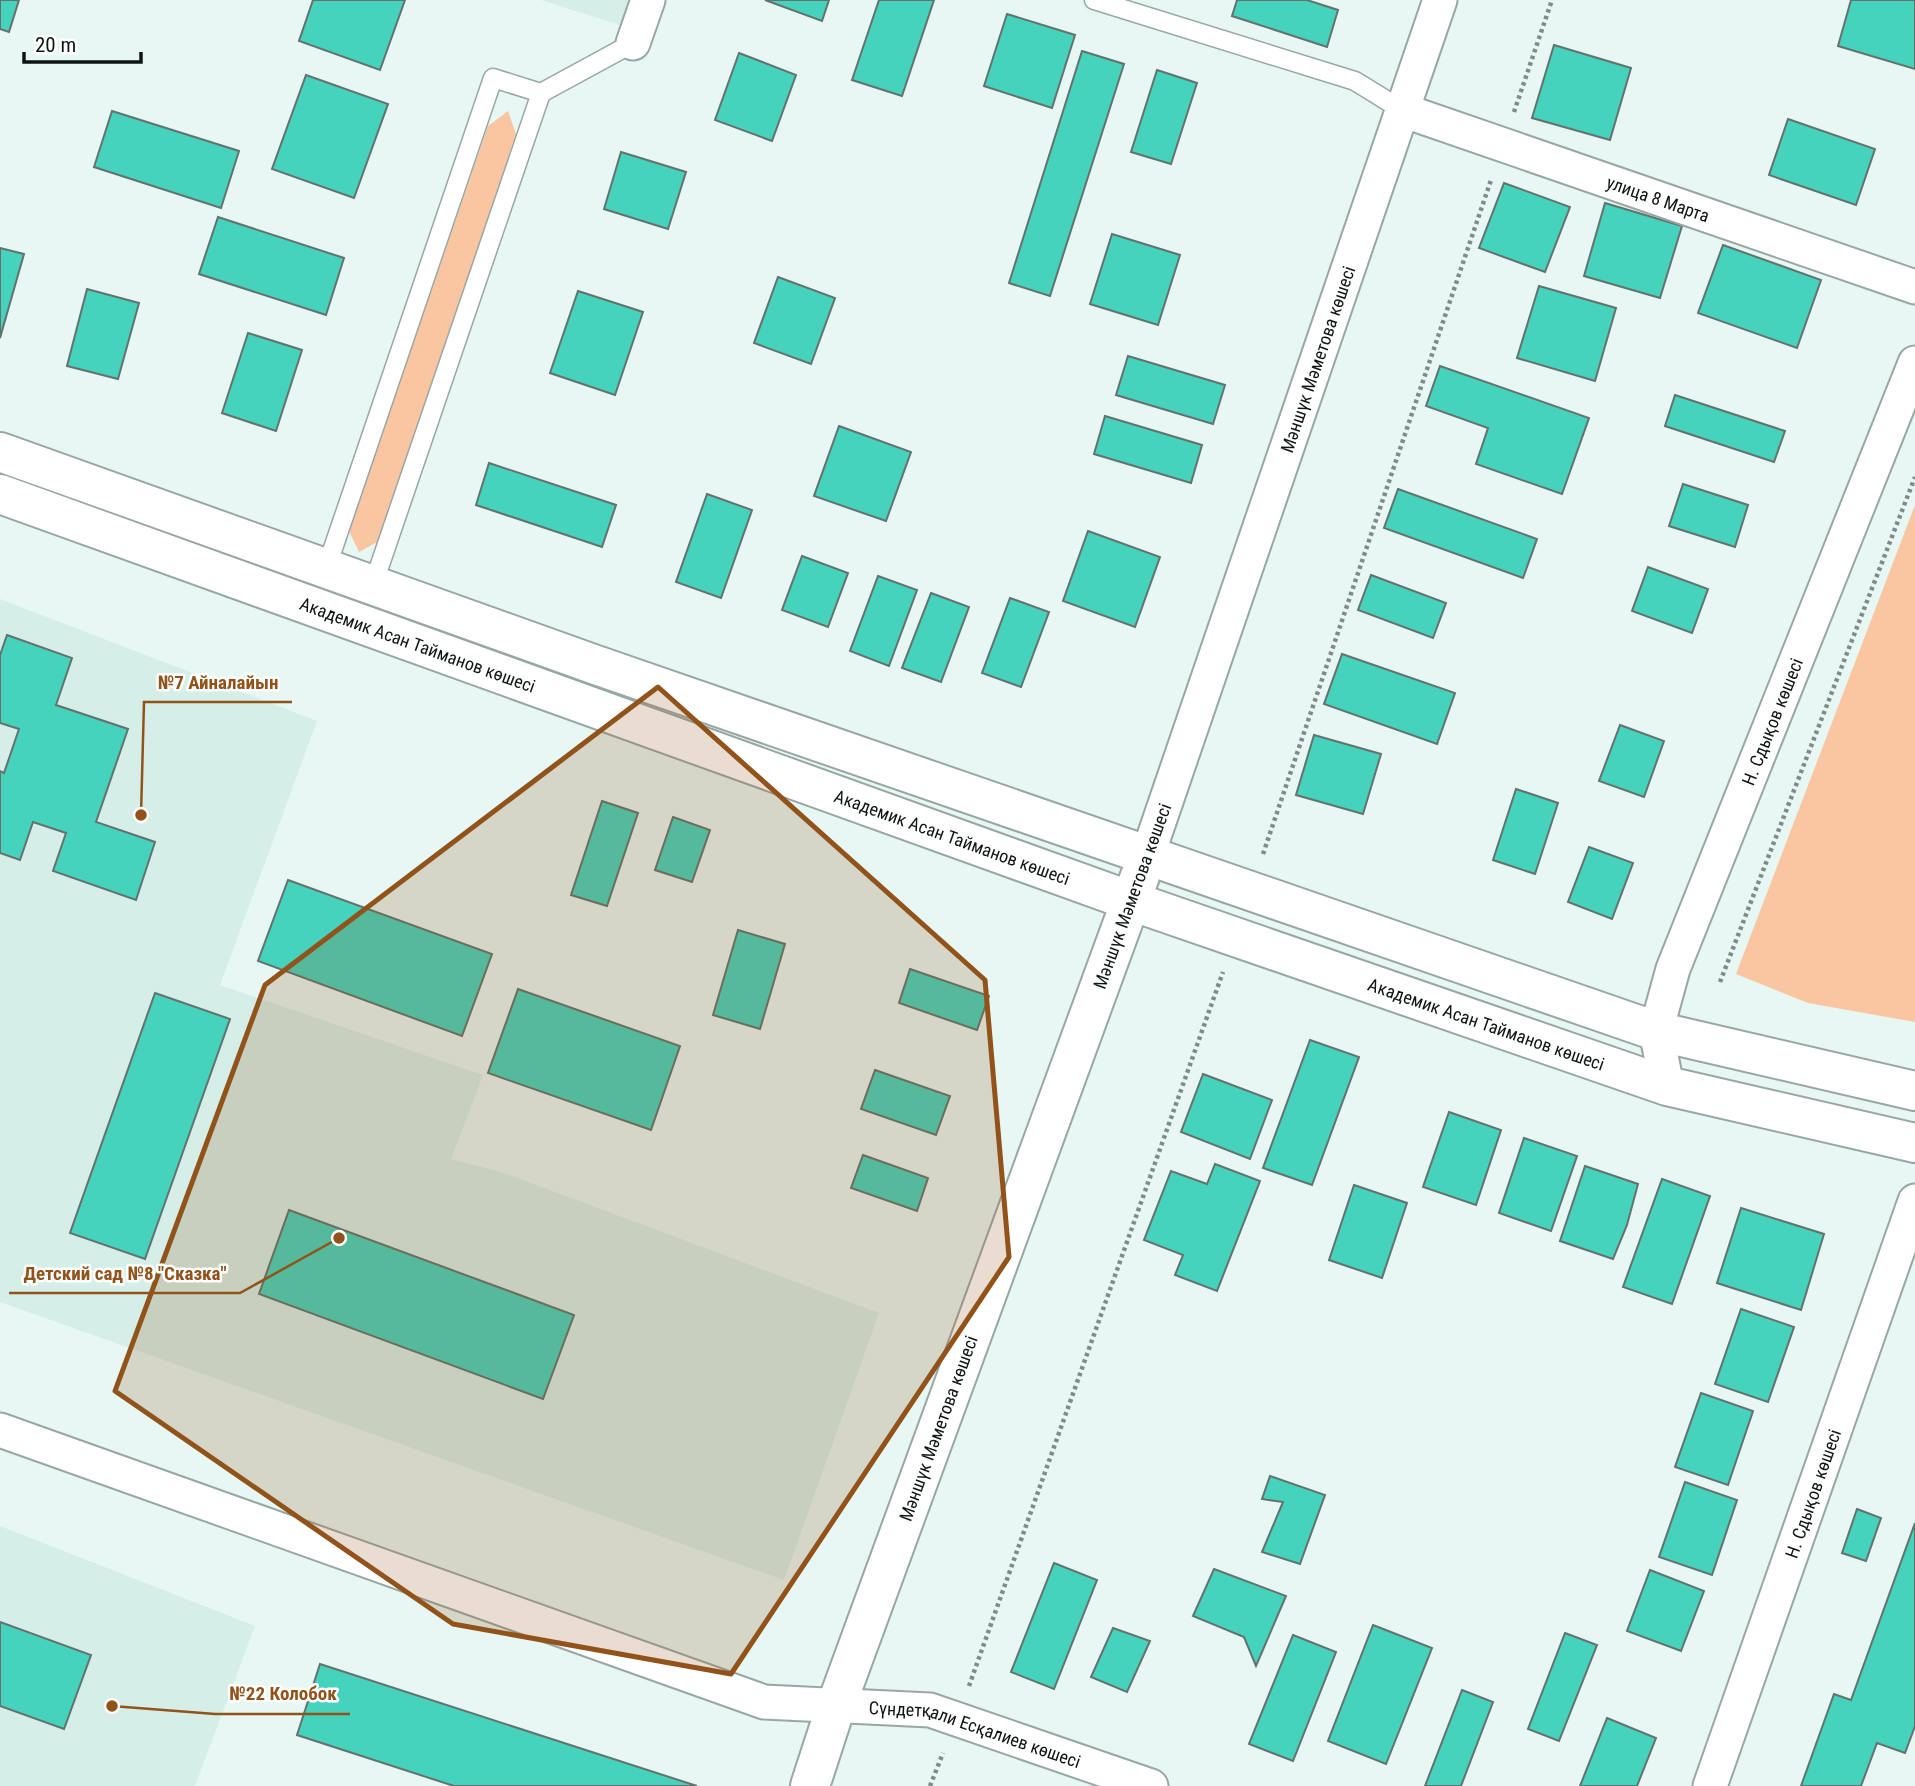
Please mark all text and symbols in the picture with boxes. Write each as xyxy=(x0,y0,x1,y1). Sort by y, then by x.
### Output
scale bar xyxy=(24,21,142,65)
text: 20 m xyxy=(35,33,76,57)
street label: улица 8 Марта xyxy=(1604,171,1712,226)
street label: Мәншүк Мәметова көшесі xyxy=(1276,263,1359,455)
street label: Академик Асан Тайманов көшесі xyxy=(297,592,538,696)
street label: Н. Сдықов көшесі xyxy=(1737,655,1807,788)
callout: №7 Айналайын xyxy=(144,662,292,702)
text: №7 Айналайын xyxy=(158,671,278,694)
street label: Академик Асан Тайманов көшесі xyxy=(832,785,1073,889)
street label: Мәншүк Мәметова көшесі xyxy=(1089,800,1175,992)
street label: Академик Асан Тайманов көшесі xyxy=(1365,973,1607,1074)
callout: Детский сад №8 "Сказка" xyxy=(9,1253,240,1293)
text: Детский сад №8 "Сказка" xyxy=(23,1262,227,1285)
street label: Мәншүк Мәметова көшесі xyxy=(894,1333,981,1524)
street label: Н. Сдықов көшесі xyxy=(1780,1426,1845,1561)
callout: №22 Колобок xyxy=(215,1674,350,1714)
text: №22 Колобок xyxy=(229,1682,337,1705)
street label: Сүндетқали Есқалиев көшесі xyxy=(868,1697,1084,1772)

